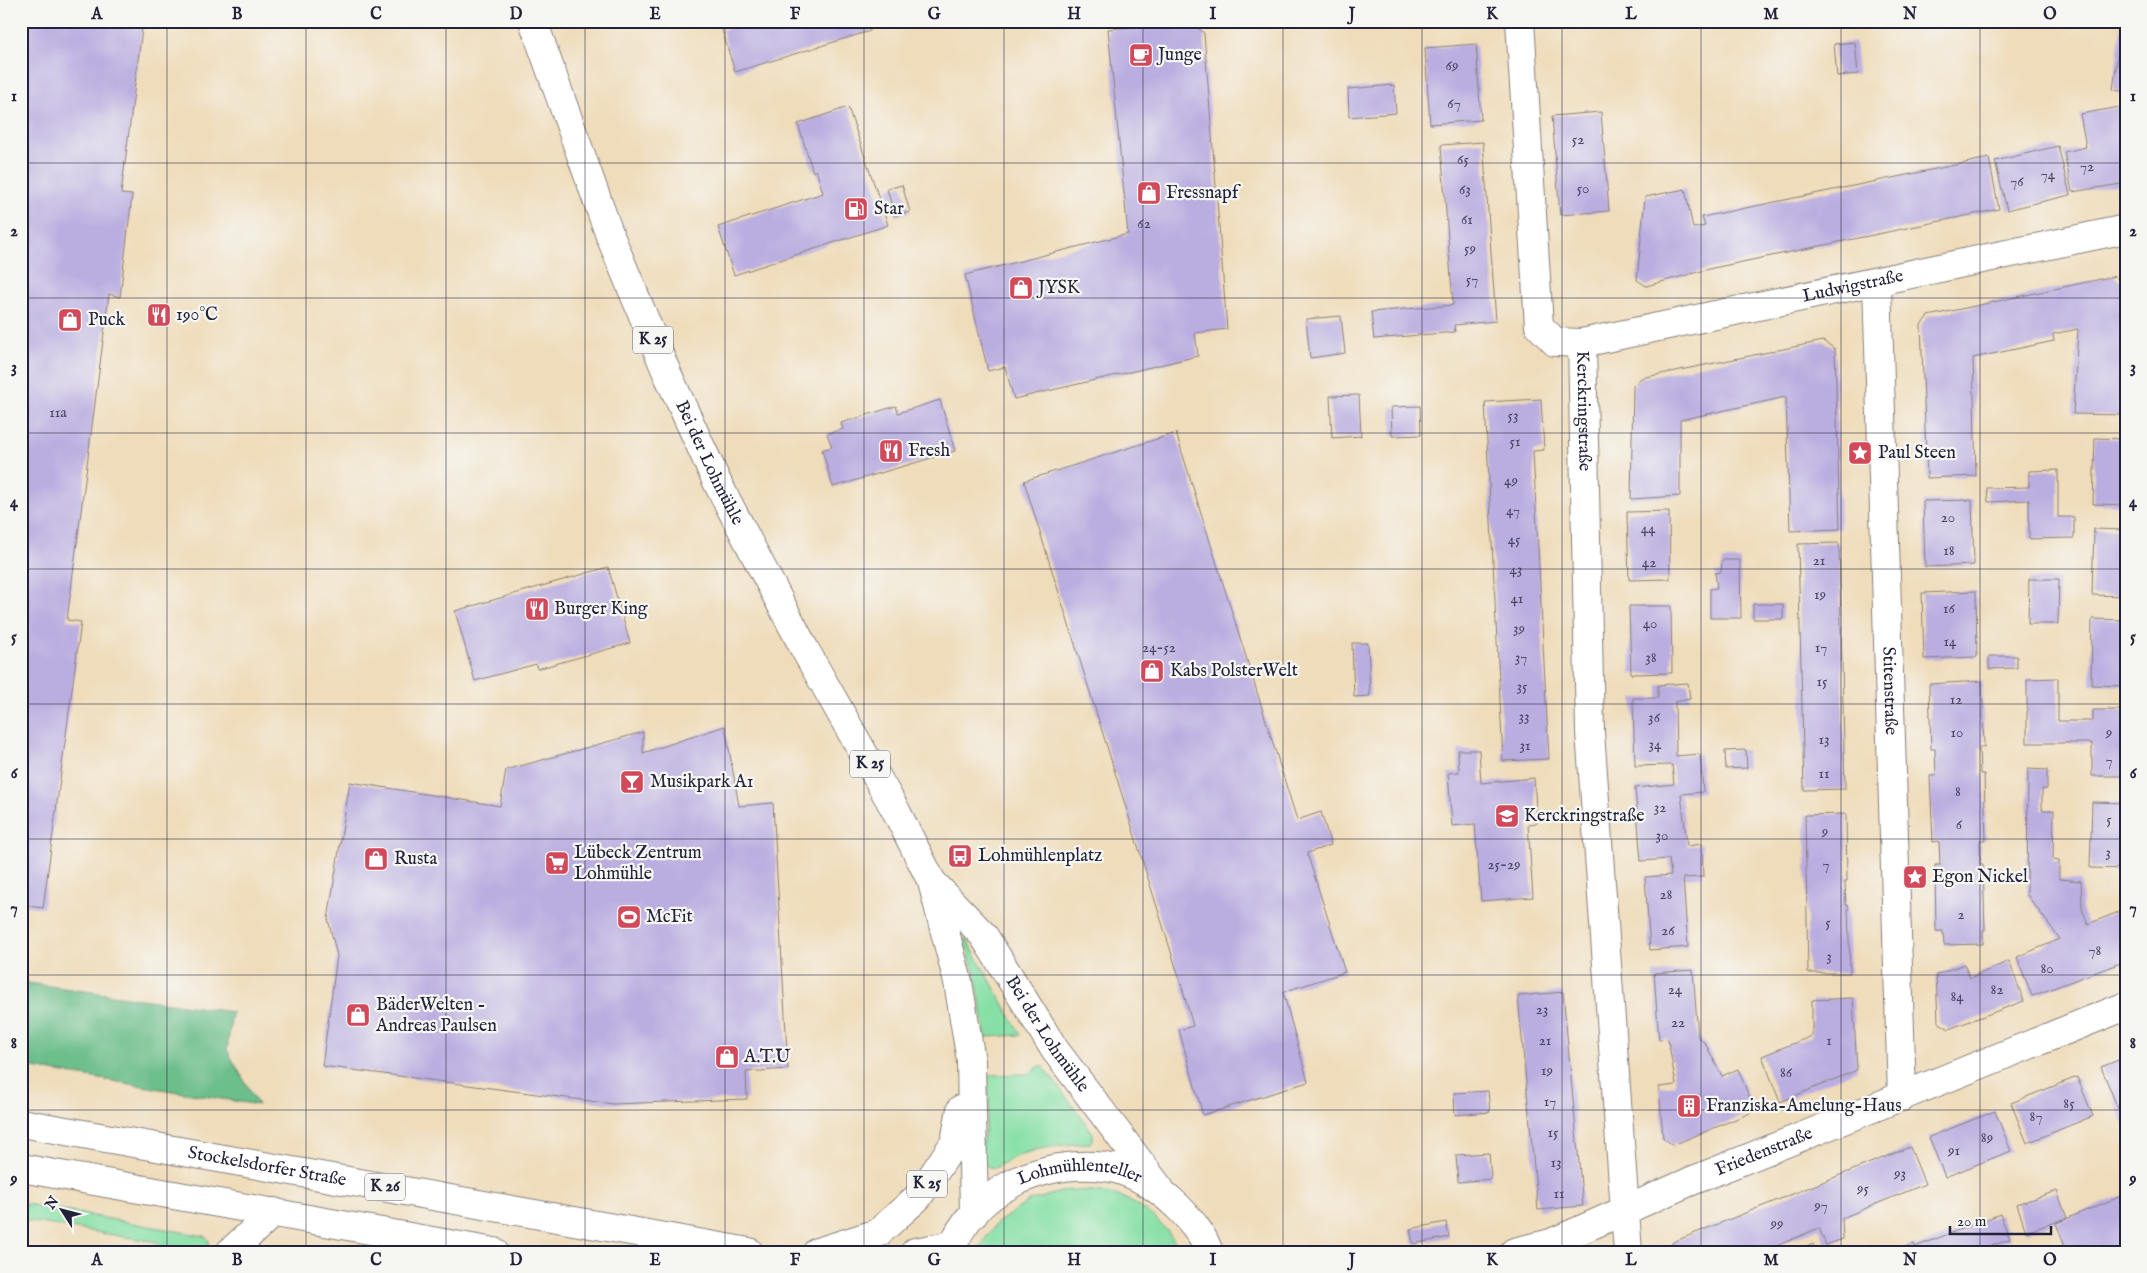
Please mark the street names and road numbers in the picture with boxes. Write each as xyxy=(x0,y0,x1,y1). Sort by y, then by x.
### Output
street label: Ludwigstraße xyxy=(1800,264,1905,308)
road number: K 25 xyxy=(633,326,673,354)
street label: Kerckringstraße xyxy=(1571,350,1596,471)
street label: Bei der Lohmühle xyxy=(670,397,749,529)
street label: Stitenstraße xyxy=(1877,646,1902,735)
road number: K 25 xyxy=(850,751,890,778)
street label: Bei der Lohmühle xyxy=(1000,972,1094,1097)
street label: Friedenstraße xyxy=(1712,1122,1816,1182)
street label: Stockelsdorfer Straße xyxy=(186,1141,348,1192)
street label: Lohmühlenteller xyxy=(1014,1154,1146,1191)
road number: K 25 xyxy=(907,1170,947,1198)
road number: K 26 xyxy=(365,1174,405,1200)

